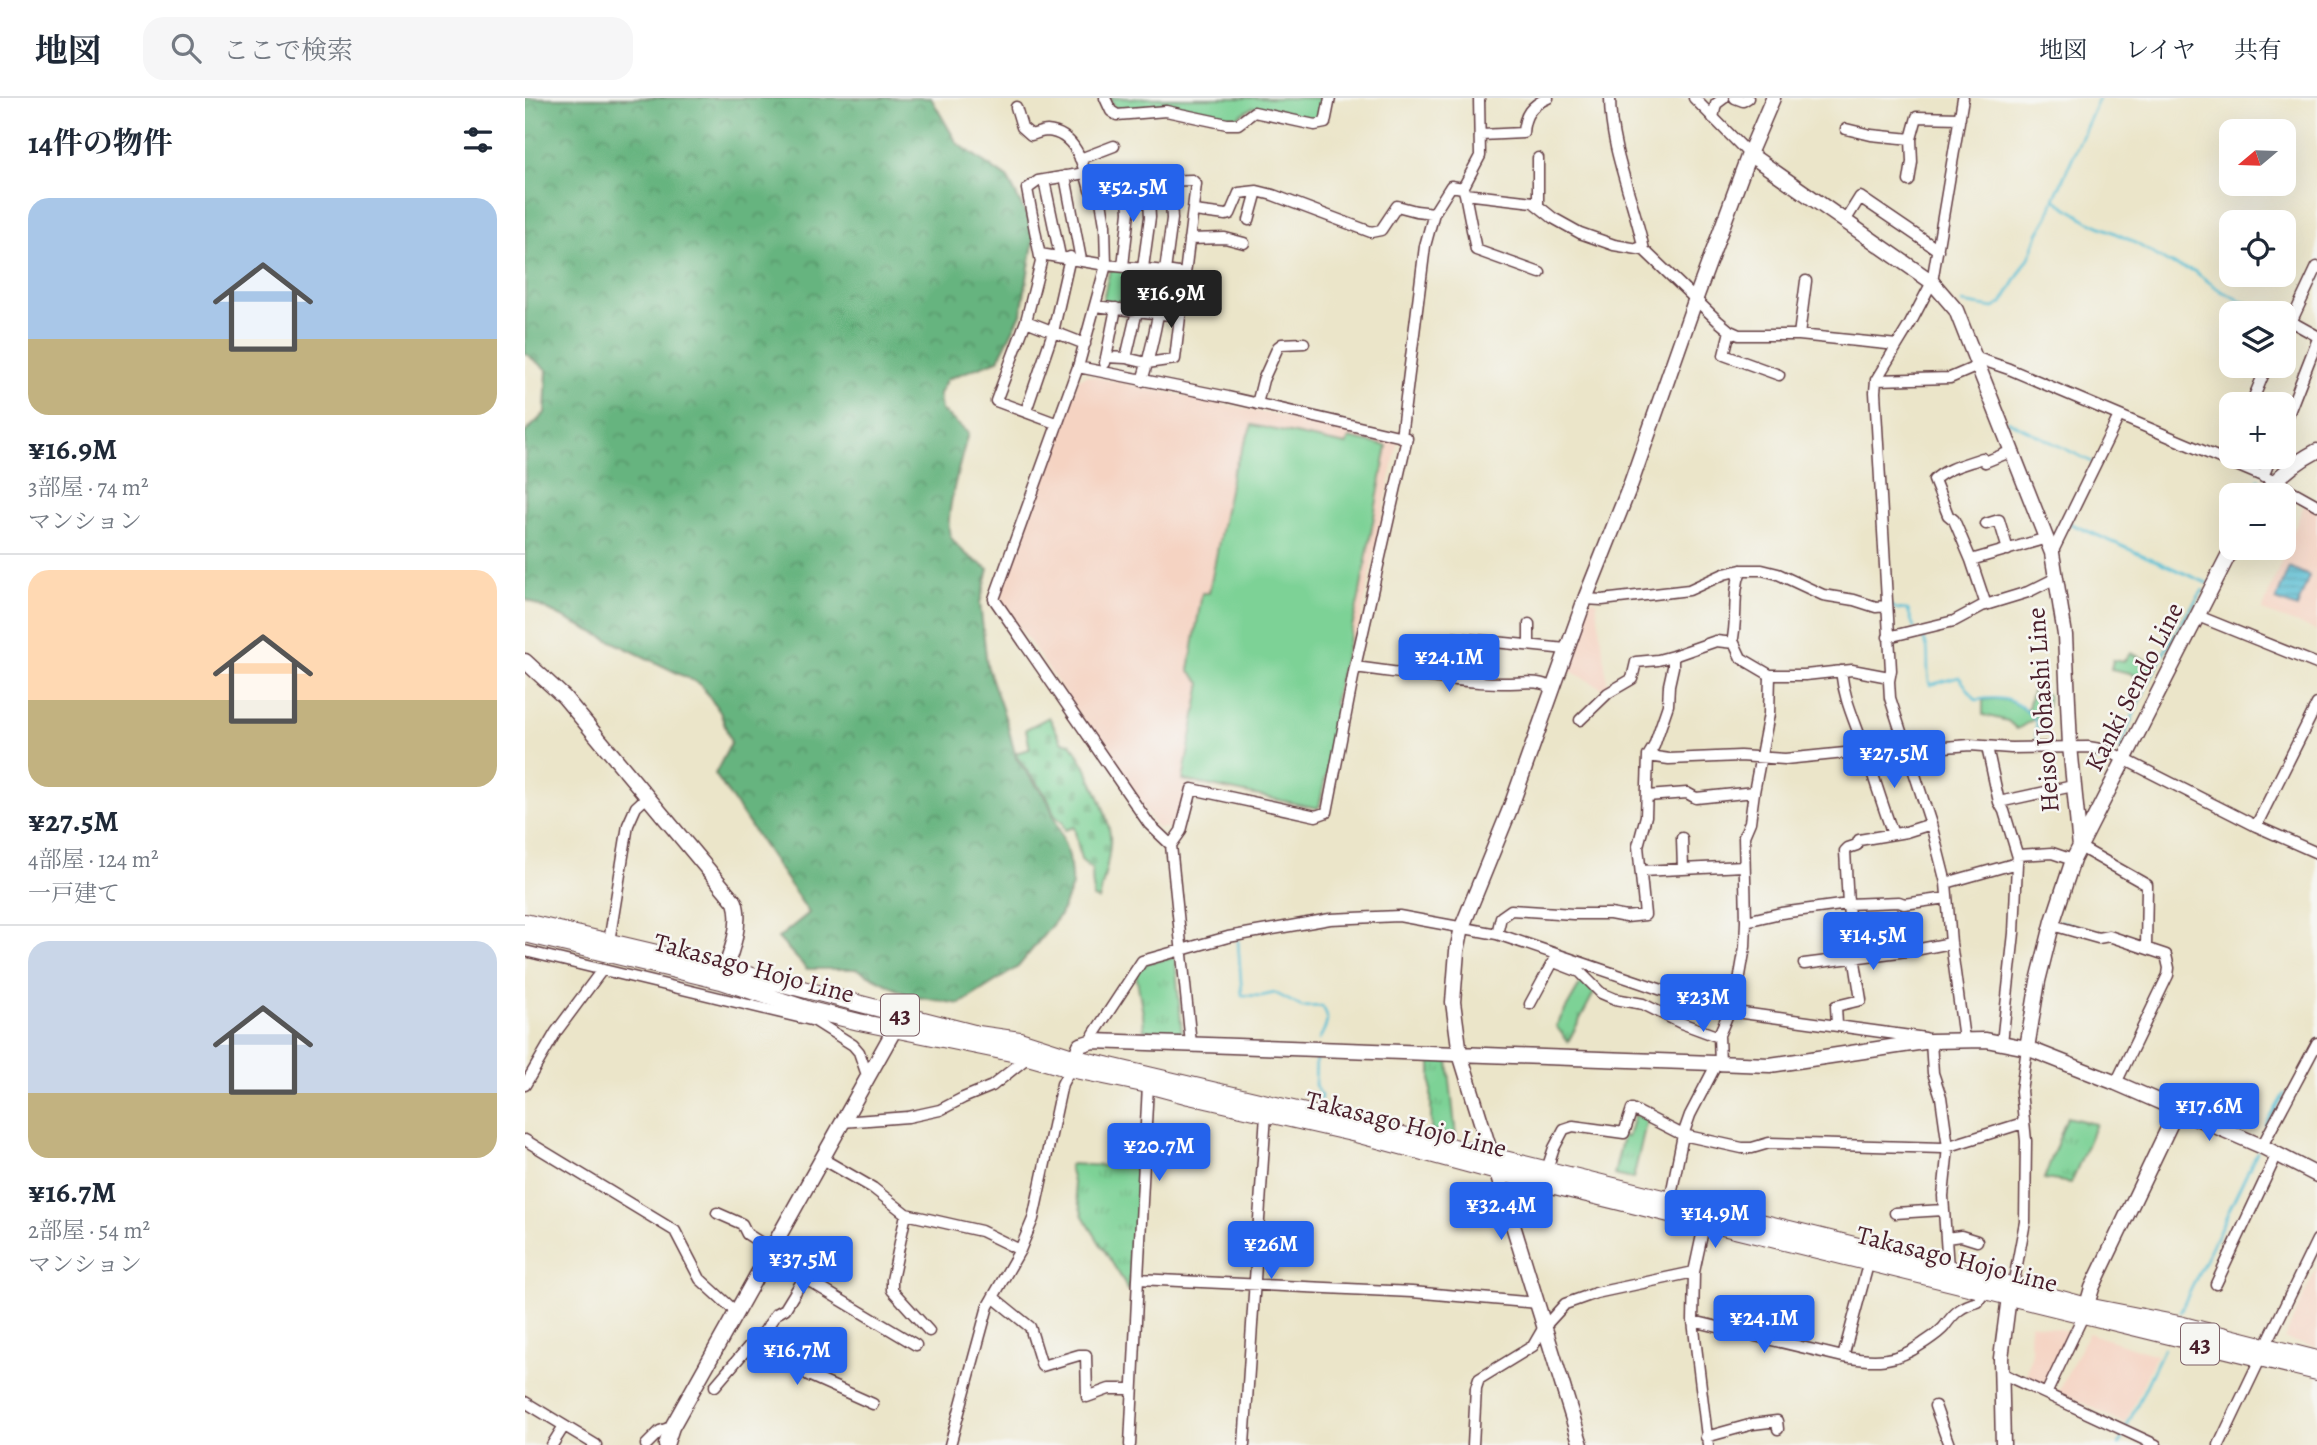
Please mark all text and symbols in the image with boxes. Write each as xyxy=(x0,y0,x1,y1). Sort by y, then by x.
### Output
search box xyxy=(143,17,633,80)
text: 地図 xyxy=(35,28,101,73)
icon: search xyxy=(167,29,205,67)
text: ここで検索 xyxy=(223,33,353,68)
text: 地図 xyxy=(2039,34,2087,66)
text: レイヤ xyxy=(2125,34,2196,66)
text: 共有 xyxy=(2234,34,2282,66)
north arrow xyxy=(2219,119,2296,196)
map controls xyxy=(2219,119,2296,560)
icon: filters xyxy=(459,121,497,159)
text: 14件の物件 xyxy=(28,123,173,163)
pin: ¥52.5M xyxy=(1076,164,1190,224)
text: ¥52.5M xyxy=(1098,171,1168,202)
button: locate xyxy=(2219,210,2296,287)
icon: home xyxy=(200,244,326,370)
pin: ¥16.9M xyxy=(1114,271,1228,330)
text: ¥16.9M xyxy=(1137,277,1205,308)
button: layers xyxy=(2219,301,2296,378)
button: + xyxy=(2219,392,2296,469)
text: ¥16.9M xyxy=(28,429,117,469)
text: 3部屋 · 74 m² xyxy=(28,472,149,503)
button: − xyxy=(2219,483,2296,560)
text: マンション xyxy=(28,506,142,537)
street label: Kanki Sendo Line xyxy=(2076,596,2192,778)
street label: Heiso Uohashi Line xyxy=(2018,606,2068,814)
icon: home xyxy=(200,616,326,742)
pin: ¥24.1M xyxy=(1392,634,1506,694)
text: ¥24.1M xyxy=(1414,641,1484,672)
pin: ¥27.5M xyxy=(1837,730,1951,790)
text: ¥27.5M xyxy=(1859,737,1929,768)
text: ¥27.5M xyxy=(28,801,119,841)
text: 4部屋 · 124 m² xyxy=(28,844,159,875)
text: 一戸建て xyxy=(28,878,120,909)
pin: ¥14.5M xyxy=(1816,912,1930,972)
text: ¥14.5M xyxy=(1839,919,1907,950)
street label: Takasago Hojo Line xyxy=(650,924,858,1012)
pin: ¥23M xyxy=(1662,974,1744,1034)
text: ¥23M xyxy=(1676,981,1730,1012)
icon: home xyxy=(200,987,326,1113)
road number: 43 xyxy=(881,995,919,1035)
street label: Takasago Hojo Line xyxy=(1302,1082,1510,1166)
pin: ¥17.6M xyxy=(2152,1084,2266,1143)
text: ¥17.6M xyxy=(2175,1090,2243,1121)
pin: ¥20.7M xyxy=(1102,1124,1216,1183)
text: ¥20.7M xyxy=(1123,1130,1195,1161)
text: ¥16.7M xyxy=(28,1172,116,1212)
pin: ¥32.4M xyxy=(1444,1182,1558,1242)
text: ¥32.4M xyxy=(1466,1189,1536,1220)
pin: ¥14.9M xyxy=(1658,1190,1772,1250)
text: ¥14.9M xyxy=(1681,1197,1749,1228)
text: 2部屋 · 54 m² xyxy=(28,1215,150,1246)
street label: Takasago Hojo Line xyxy=(1853,1217,2061,1301)
pin: ¥26M xyxy=(1230,1222,1312,1281)
text: ¥26M xyxy=(1244,1228,1298,1259)
pin: ¥37.5M xyxy=(746,1236,860,1296)
text: ¥37.5M xyxy=(769,1243,837,1274)
text: マンション xyxy=(28,1249,142,1280)
pin: ¥24.1M xyxy=(1707,1296,1821,1355)
text: ¥24.1M xyxy=(1729,1302,1799,1333)
road number: 43 xyxy=(2181,1324,2219,1364)
pin: ¥16.7M xyxy=(740,1328,854,1387)
text: ¥16.7M xyxy=(763,1334,831,1365)

